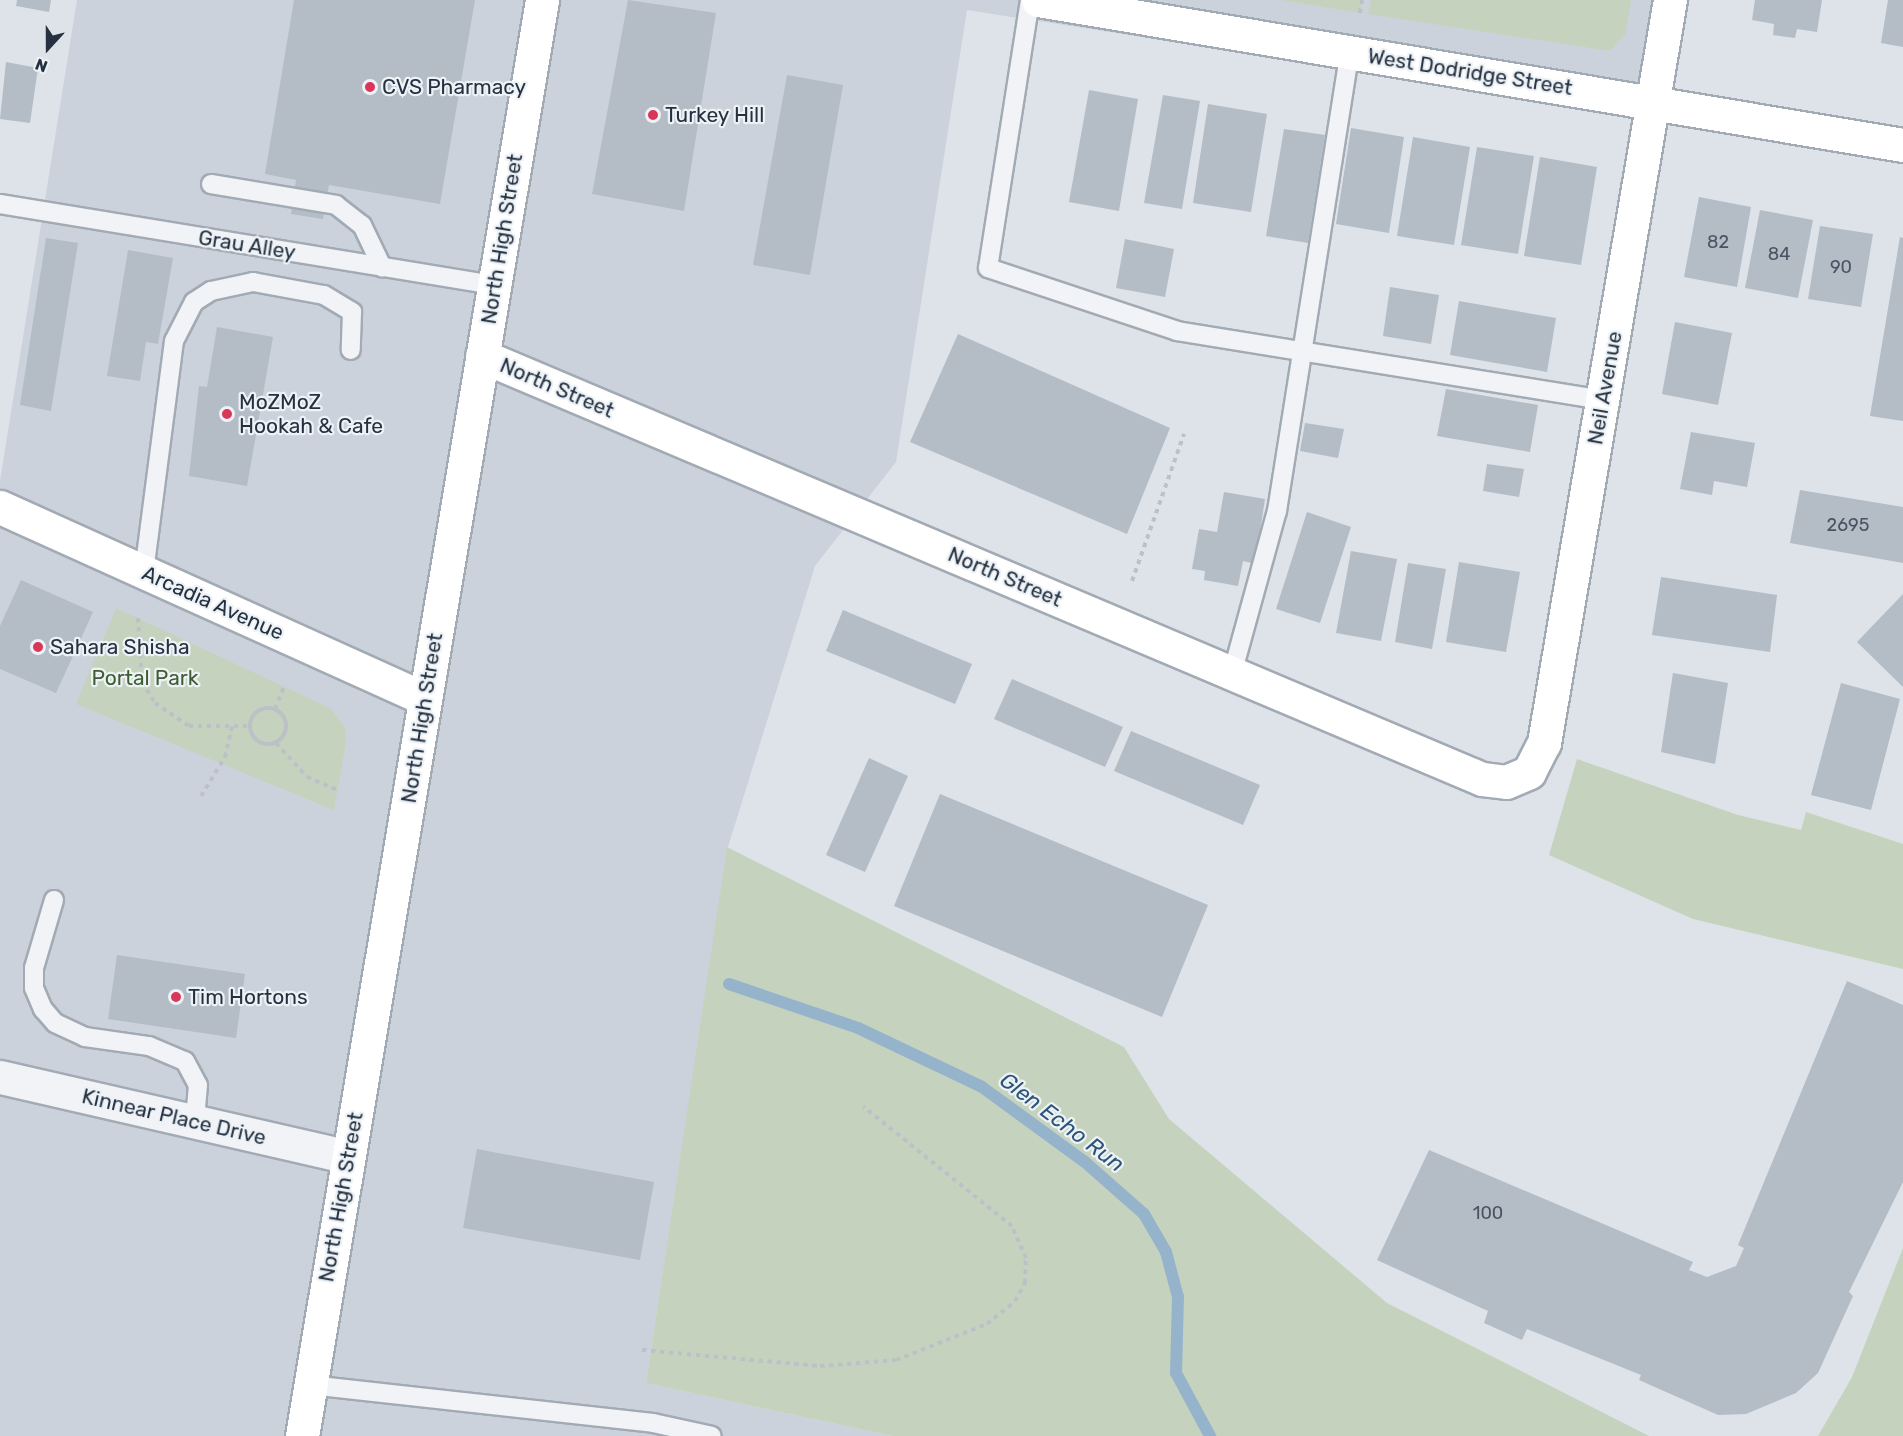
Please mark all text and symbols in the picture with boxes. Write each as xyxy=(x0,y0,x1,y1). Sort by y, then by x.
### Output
north arrow xyxy=(18,18,78,78)
street label: West Dodridge Street xyxy=(1366,43,1574,101)
text: N xyxy=(33,54,50,76)
place label: CVS Pharmacy xyxy=(382,74,526,100)
marker: CVS Pharmacy xyxy=(363,80,377,94)
place label: Turkey Hill xyxy=(665,102,765,128)
marker: Turkey Hill xyxy=(646,108,660,122)
street label: North High Street xyxy=(476,152,528,326)
street label: Grau Alley xyxy=(196,225,298,265)
house number: 82 xyxy=(1707,231,1729,253)
house number: 84 xyxy=(1768,243,1790,265)
house number: 90 xyxy=(1830,256,1852,278)
street label: Neil Avenue xyxy=(1583,329,1627,447)
street label: North Street xyxy=(496,353,618,423)
place label: MoZMoZ Hookah & Cafe xyxy=(239,389,383,439)
marker: MoZMoZ Hookah & Cafe xyxy=(220,407,234,421)
house number: 2695 xyxy=(1827,514,1869,536)
street label: North Street xyxy=(944,542,1066,612)
street label: Arcadia Avenue xyxy=(138,560,288,646)
street label: North High Street xyxy=(396,631,448,805)
place label: Sahara Shisha xyxy=(50,634,190,660)
marker: Sahara Shisha xyxy=(31,640,45,654)
park label: Portal Park xyxy=(91,665,199,691)
place label: Tim Hortons xyxy=(188,984,308,1010)
marker: Tim Hortons xyxy=(169,990,183,1004)
water label: Glen Echo Run xyxy=(994,1067,1130,1177)
street label: Kinnear Place Drive xyxy=(79,1083,269,1151)
street label: North High Street xyxy=(314,1110,368,1284)
house number: 100 xyxy=(1473,1202,1503,1224)

